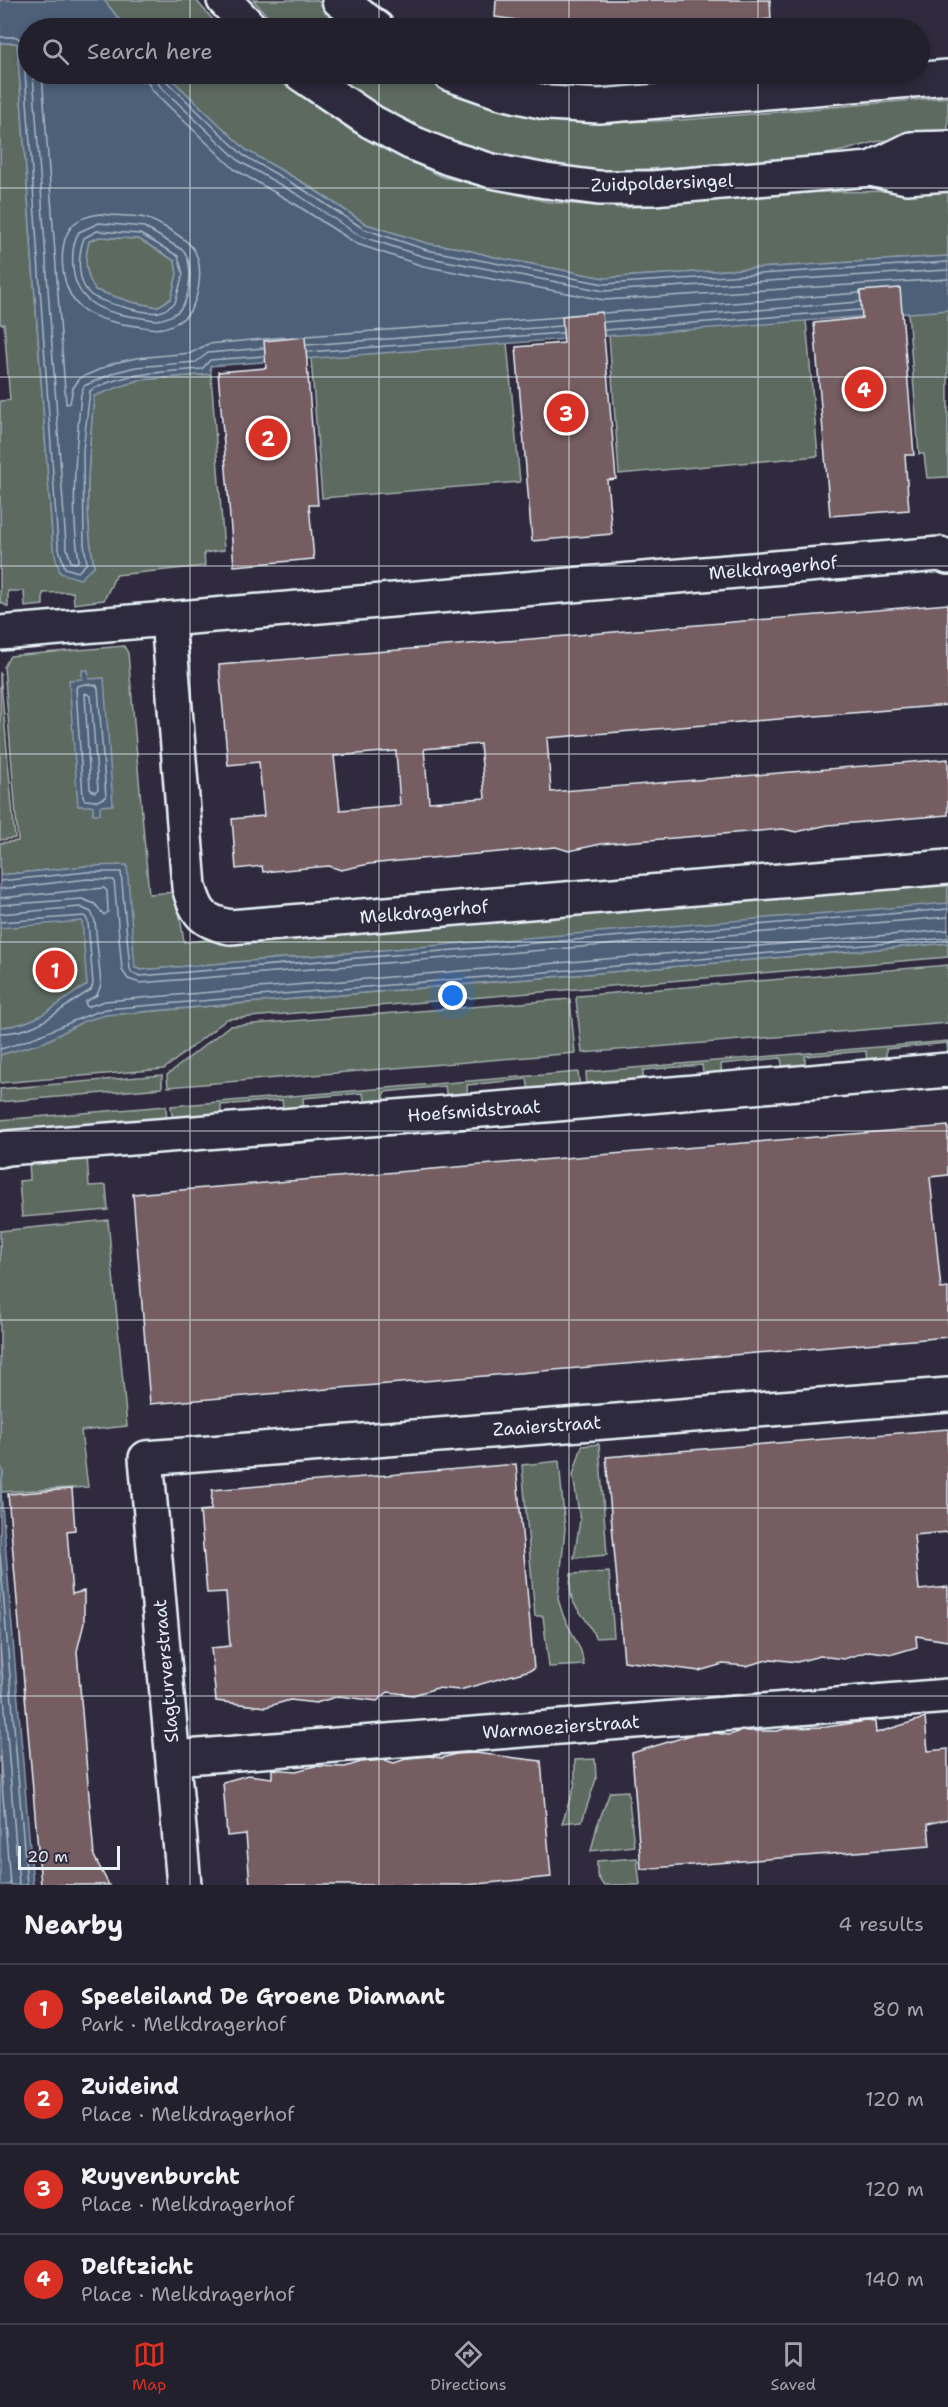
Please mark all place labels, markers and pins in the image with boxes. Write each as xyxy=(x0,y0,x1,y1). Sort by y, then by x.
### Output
pin: 4 xyxy=(844,366,884,412)
pin: 3 xyxy=(546,390,586,436)
pin: 2 xyxy=(248,416,288,460)
pin: 1 xyxy=(36,948,74,992)

